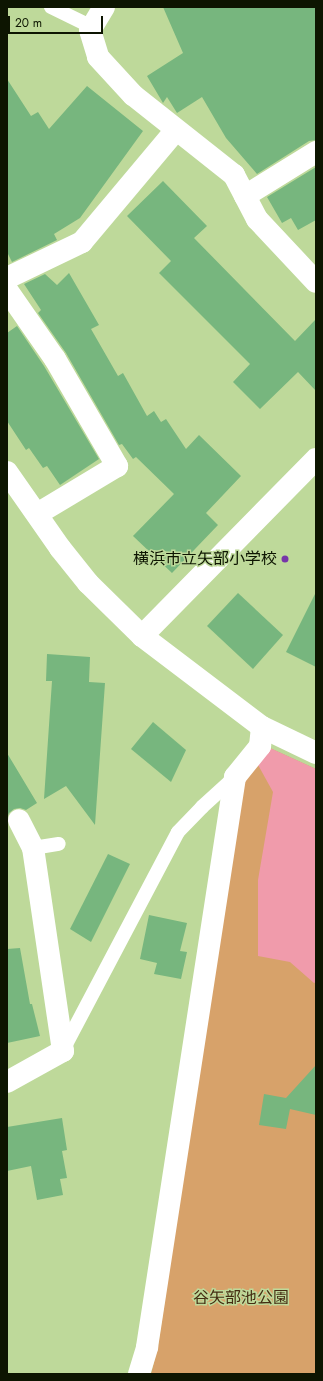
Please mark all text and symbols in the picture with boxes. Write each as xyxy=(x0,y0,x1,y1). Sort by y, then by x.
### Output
scale bar xyxy=(10,8,105,34)
text: 20 m xyxy=(15,14,42,32)
place label: 横浜市立矢部小学校 xyxy=(133,549,277,569)
marker: 横浜市立矢部小学校 xyxy=(280,554,290,564)
park label: 谷矢部池公園 xyxy=(193,1288,289,1308)

